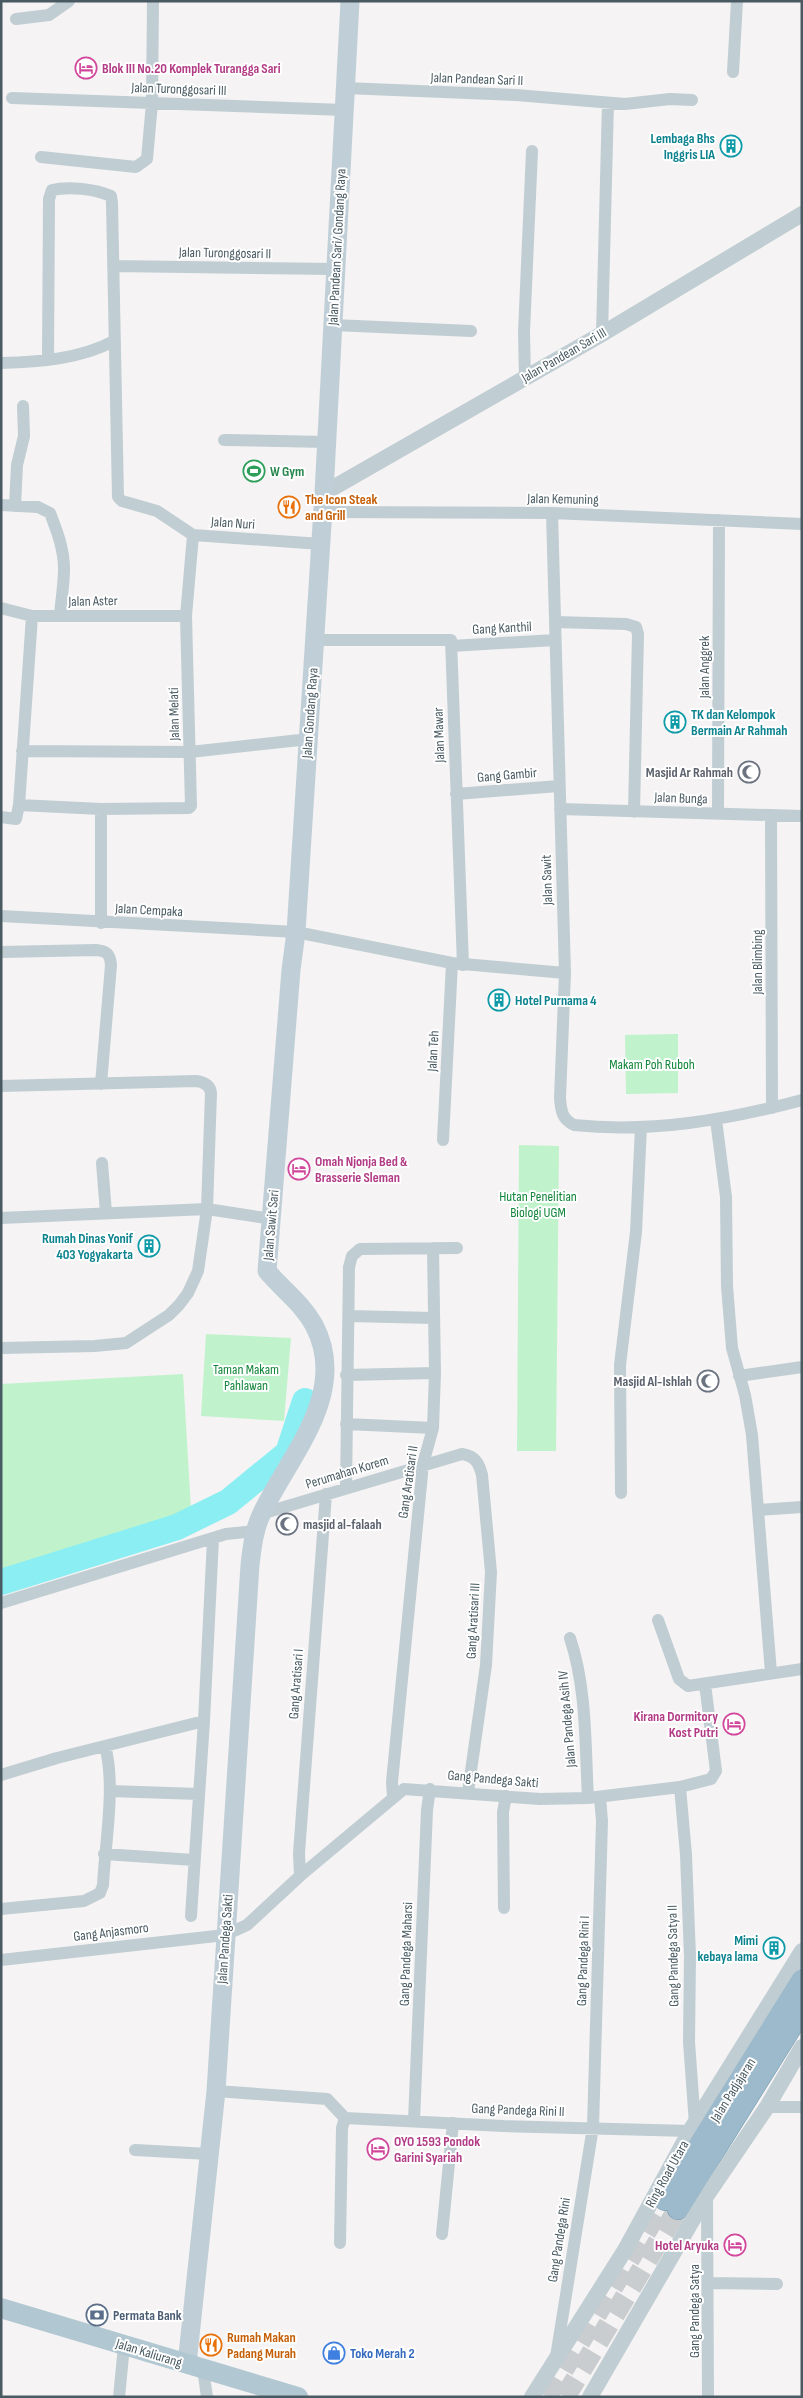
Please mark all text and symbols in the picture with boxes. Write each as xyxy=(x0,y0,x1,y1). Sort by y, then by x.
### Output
hotel icon: Blok III No.20 Komplek Turangga Sari xyxy=(74,56,98,80)
place label: Blok III No.20 Komplek Turangga Sari xyxy=(102,60,281,77)
street label: Jalan Pandean Sari II xyxy=(429,69,524,89)
street label: Jalan Turonggosari III xyxy=(130,79,227,99)
place label: Lembaga Bhs Inggris LIA xyxy=(651,130,715,163)
building icon: Lembaga Bhs Inggris LIA xyxy=(719,134,743,158)
street label: Jalan Pandean Sari/ Gondang Raya xyxy=(324,168,350,327)
street label: Jalan Turonggosari II xyxy=(178,244,271,262)
street label: Jalan Pandean Sari III xyxy=(518,324,610,387)
sports icon: W Gym xyxy=(242,459,266,483)
place label: W Gym xyxy=(270,463,304,480)
street label: Jalan Kemuning xyxy=(526,490,599,508)
place label: The Icon Steak and Grill xyxy=(305,491,377,524)
restaurant icon: The Icon Steak and Grill xyxy=(277,495,301,519)
street label: Jalan Nuri xyxy=(209,513,256,533)
street label: Jalan Aster xyxy=(67,592,118,610)
street label: Gang Kanthil xyxy=(472,618,532,638)
street label: Jalan Anggrek xyxy=(696,635,713,699)
street label: Jalan Gondang Raya xyxy=(298,667,322,760)
street label: Jalan Melati xyxy=(165,687,183,742)
place label: TK dan Kelompok Bermain Ar Rahmah xyxy=(691,706,788,739)
street label: Jalan Mawar xyxy=(430,707,448,764)
building icon: TK dan Kelompok Bermain Ar Rahmah xyxy=(663,710,687,734)
mosque icon: Masjid Ar Rahmah xyxy=(737,760,761,784)
street label: Gang Gambir xyxy=(476,764,538,786)
place label: Masjid Ar Rahmah xyxy=(646,764,733,781)
street label: Jalan Bunga xyxy=(653,789,708,807)
street label: Jalan Sawit xyxy=(538,854,556,907)
street label: Jalan Cempaka xyxy=(114,900,183,920)
street label: Jalan Blimbing xyxy=(749,929,766,996)
building icon: Hotel Purnama 4 xyxy=(487,988,511,1012)
place label: Hotel Purnama 4 xyxy=(515,992,597,1009)
street label: Jalan Teh xyxy=(423,1030,443,1073)
park label: Makam Poh Ruboh xyxy=(609,1056,695,1073)
place label: Omah Njonja Bed & Brasserie Sleman xyxy=(315,1153,408,1186)
hotel icon: Omah Njonja Bed & Brasserie Sleman xyxy=(287,1157,311,1181)
park label: Hutan Penelitian Biologi UGM xyxy=(499,1188,577,1221)
street label: Jalan Sawit Sari xyxy=(259,1189,283,1262)
place label: Rumah Dinas Yonif 403 Yogyakarta xyxy=(42,1230,134,1263)
building icon: Rumah Dinas Yonif 403 Yogyakarta xyxy=(137,1234,161,1258)
park label: Taman Makam Pahlawan xyxy=(213,1361,279,1394)
mosque icon: Masjid Al-Ishlah xyxy=(696,1369,720,1393)
place label: Masjid Al-Ishlah xyxy=(614,1373,692,1390)
street label: Gang Aratisari II xyxy=(394,1445,422,1519)
street label: Perumahan Korem xyxy=(304,1451,390,1493)
mosque icon: masjid al-falaah xyxy=(275,1512,299,1536)
place label: masjid al-falaah xyxy=(303,1516,382,1533)
street label: Gang Aratisari III xyxy=(463,1583,483,1659)
street label: Gang Aratisari I xyxy=(285,1648,307,1720)
street label: Jalan Pandega Asih IV xyxy=(554,1669,580,1769)
place label: Kirana Dormitory Kost Putri xyxy=(634,1708,718,1741)
hotel icon: Kirana Dormitory Kost Putri xyxy=(722,1712,746,1736)
street label: Gang Pandega Sakti xyxy=(447,1767,539,1791)
street label: Jalan Pandega Sakti xyxy=(213,1894,237,1985)
street label: Gang Pandega Maharsi xyxy=(396,1902,416,2006)
street label: Gang Pandega Satya II xyxy=(664,1905,682,2007)
street label: Gang Pandega Rini I xyxy=(573,1916,593,2006)
street label: Gang Anjasmoro xyxy=(72,1919,150,1945)
place label: Mimi kebaya lama xyxy=(698,1932,758,1965)
building icon: Mimi kebaya lama xyxy=(762,1936,786,1960)
street label: Jalan Padjajaran xyxy=(706,2055,759,2126)
street label: Gang Pandega Rini II xyxy=(471,2100,565,2120)
place label: OYO 1593 Pondok Garini Syariah xyxy=(394,2133,480,2166)
hotel icon: OYO 1593 Pondok Garini Syariah xyxy=(366,2137,390,2161)
street label: Ring Road Utara xyxy=(642,2137,692,2211)
street label: Gang Pandega Rini xyxy=(544,2197,574,2283)
hotel icon: Hotel Aryuka xyxy=(723,2233,747,2257)
place label: Hotel Aryuka xyxy=(655,2237,719,2254)
street label: Gang Pandega Satya xyxy=(686,2264,703,2358)
bank icon: Permata Bank xyxy=(85,2303,109,2327)
place label: Permata Bank xyxy=(113,2307,182,2324)
place label: Rumah Makan Padang Murah xyxy=(227,2329,296,2362)
restaurant icon: Rumah Makan Padang Murah xyxy=(199,2333,223,2357)
street label: Jalan Kaliurang xyxy=(113,2335,185,2371)
shop icon: Toko Merah 2 xyxy=(322,2341,346,2365)
place label: Toko Merah 2 xyxy=(350,2345,415,2362)

